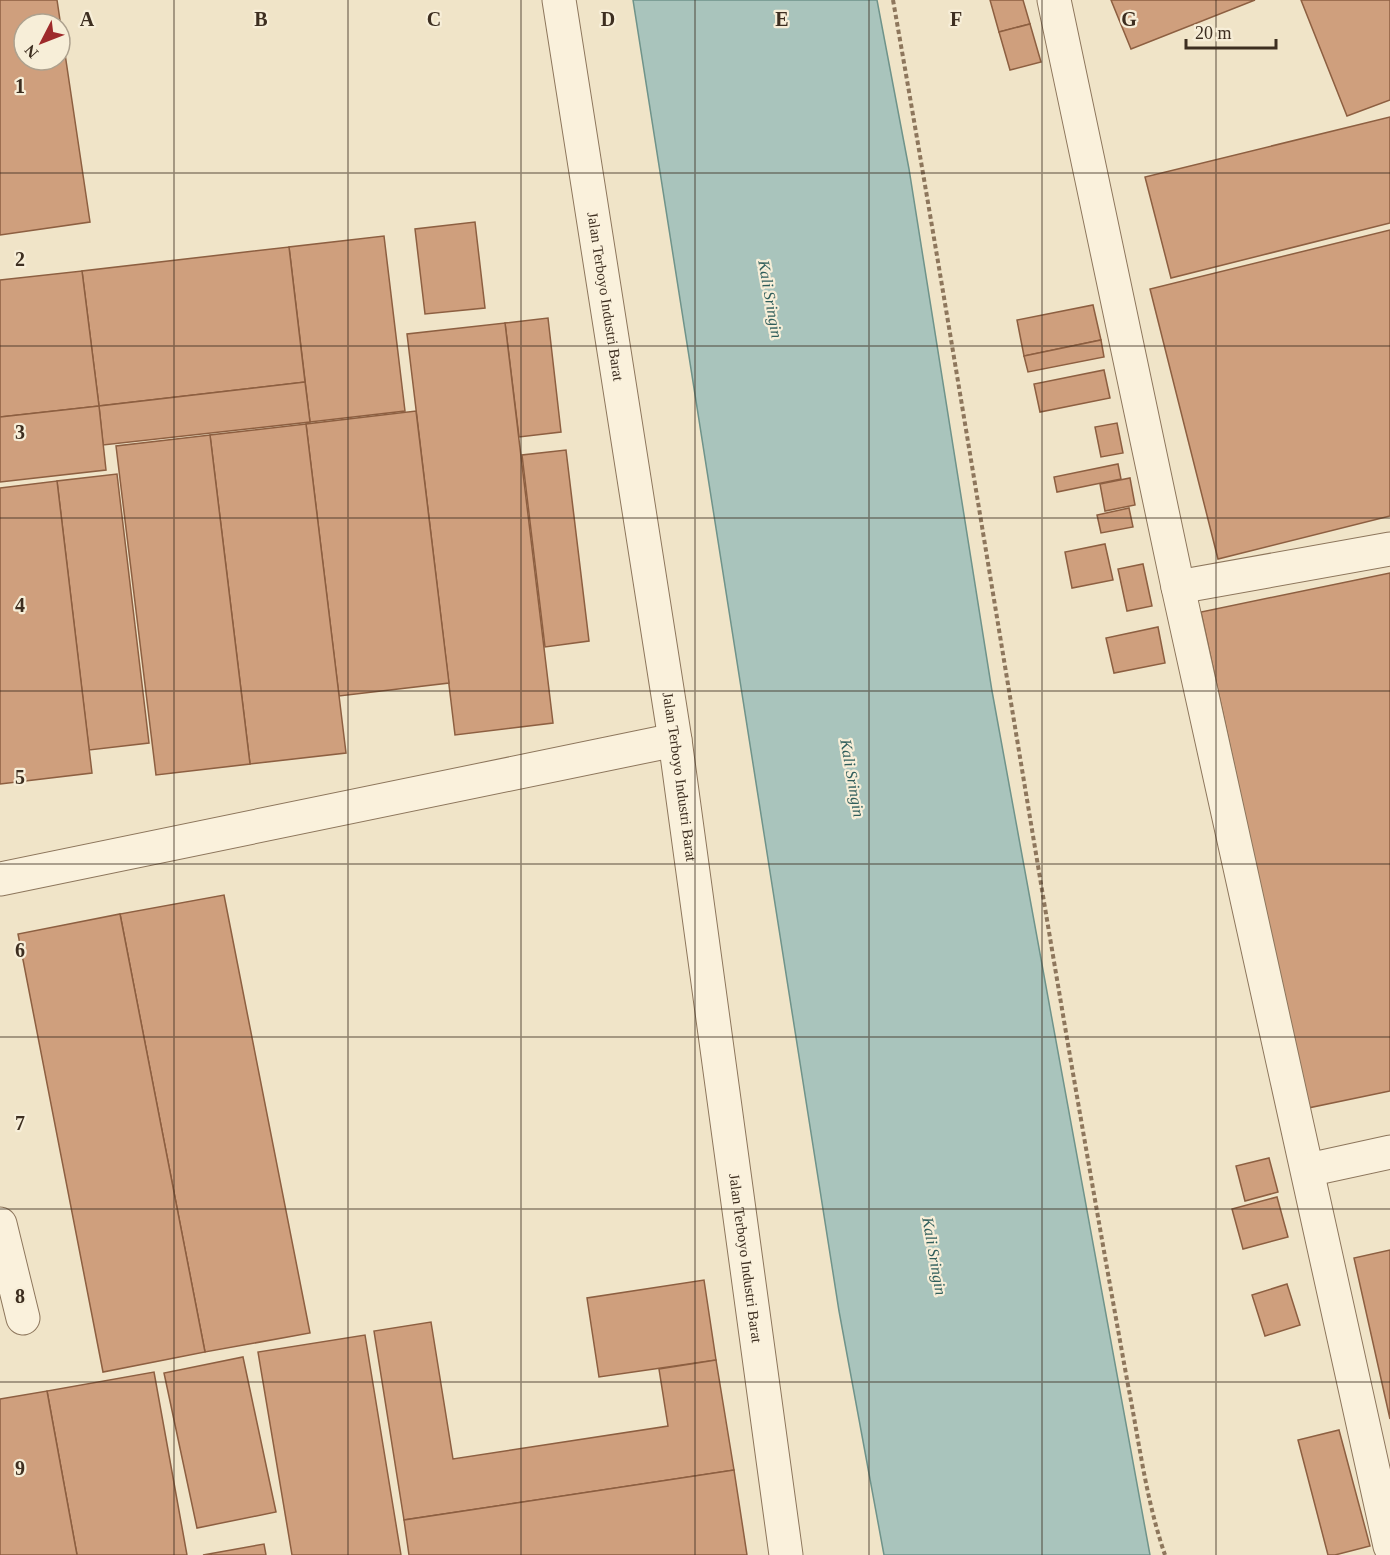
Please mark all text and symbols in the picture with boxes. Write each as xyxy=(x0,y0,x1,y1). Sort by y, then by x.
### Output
text: A xyxy=(80,8,95,30)
text: B xyxy=(254,8,268,30)
text: C xyxy=(427,8,441,30)
text: D xyxy=(601,8,615,30)
text: E xyxy=(775,8,789,30)
text: F xyxy=(950,8,962,30)
text: G xyxy=(1121,8,1137,30)
north arrow xyxy=(12,12,72,72)
scale bar xyxy=(1186,12,1276,50)
text: 20 m xyxy=(1195,23,1232,43)
text: N xyxy=(21,41,41,62)
text: 1 xyxy=(15,75,25,97)
street label: Jalan Terboyo Industri Barat xyxy=(584,211,627,383)
text: 2 xyxy=(15,248,25,270)
water label: Kali Sringin xyxy=(754,258,786,339)
text: 3 xyxy=(15,421,25,443)
text: 4 xyxy=(15,594,25,616)
street label: Jalan Terboyo Industri Barat xyxy=(660,691,700,863)
water label: Kali Sringin xyxy=(836,737,868,818)
text: 5 xyxy=(15,766,25,788)
text: 6 xyxy=(15,939,25,961)
text: 7 xyxy=(15,1112,25,1134)
street label: Jalan Terboyo Industri Barat xyxy=(726,1172,765,1345)
water label: Kali Sringin xyxy=(918,1215,950,1296)
text: 8 xyxy=(15,1285,25,1307)
text: 9 xyxy=(15,1457,25,1479)

